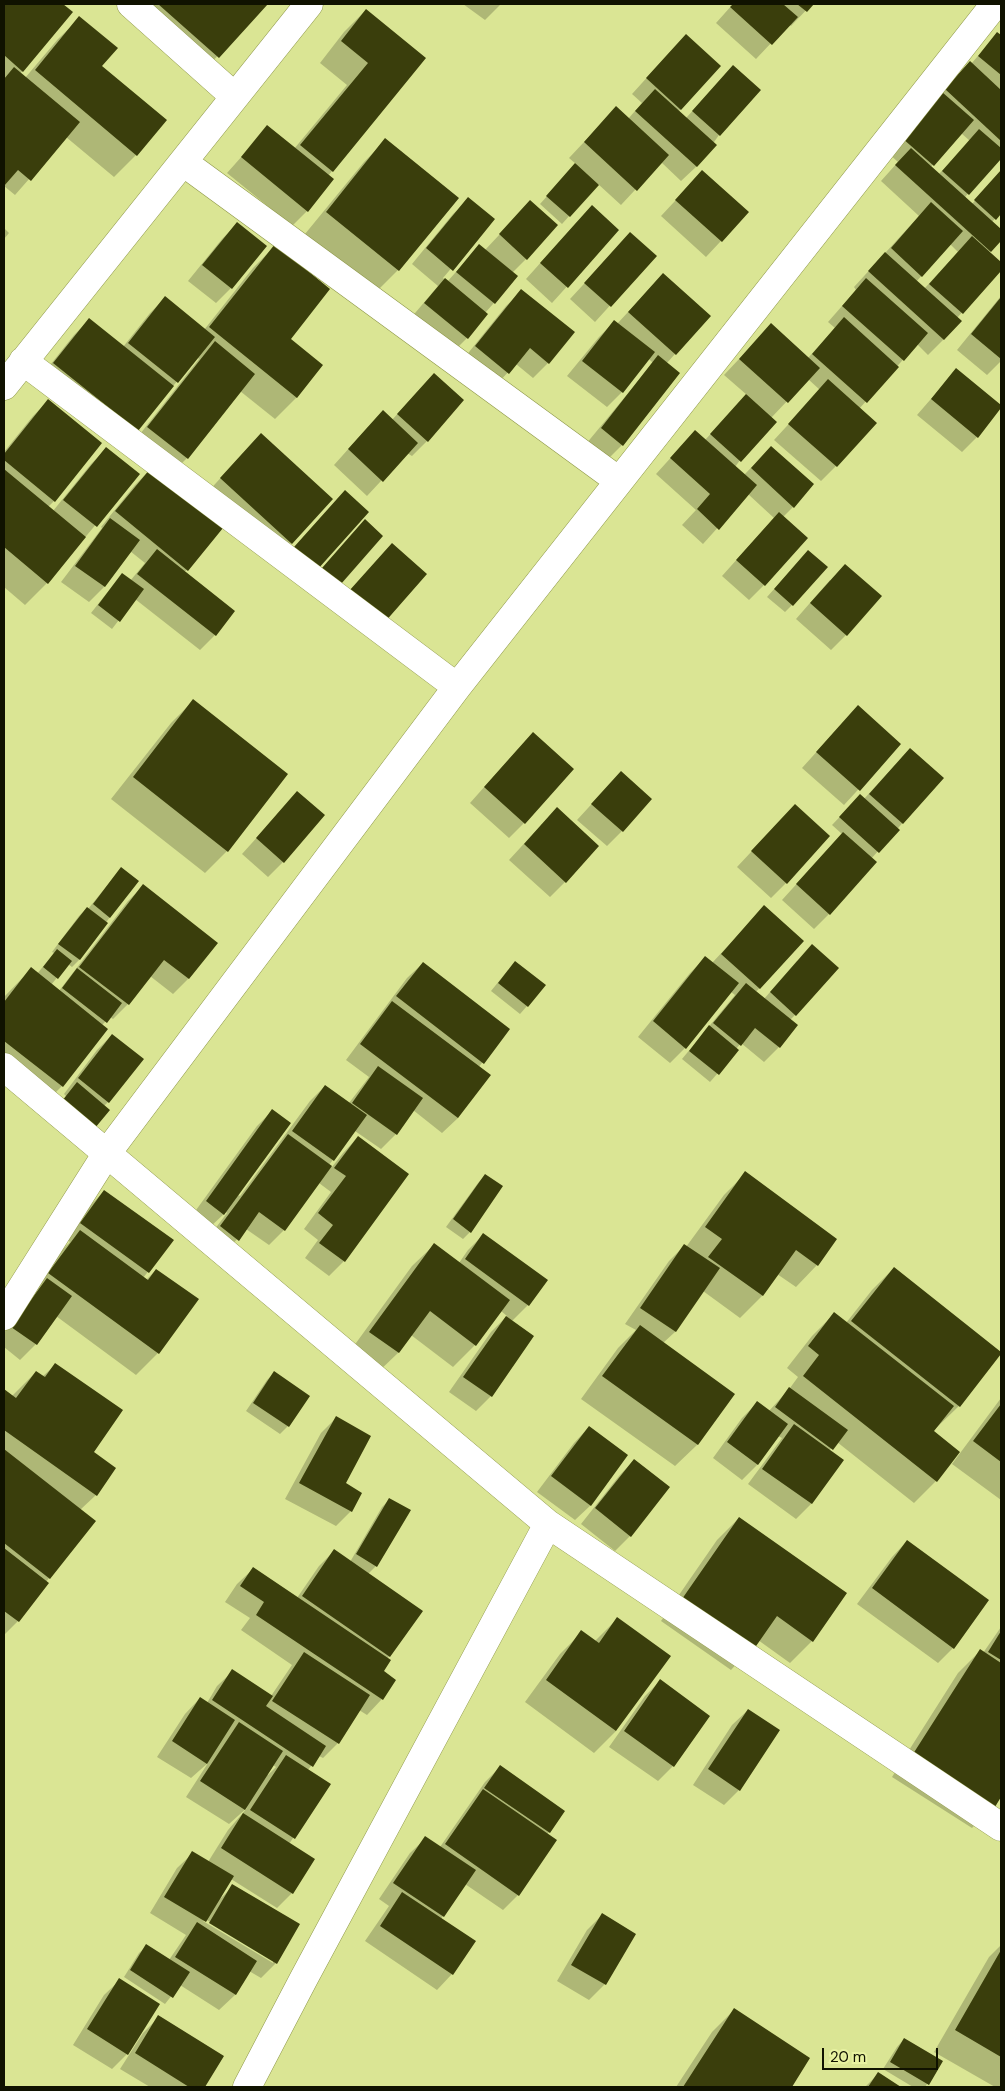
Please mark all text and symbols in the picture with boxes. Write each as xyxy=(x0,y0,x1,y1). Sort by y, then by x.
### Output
scale bar xyxy=(825,2038,941,2070)
text: 20 m xyxy=(830,2047,866,2067)

